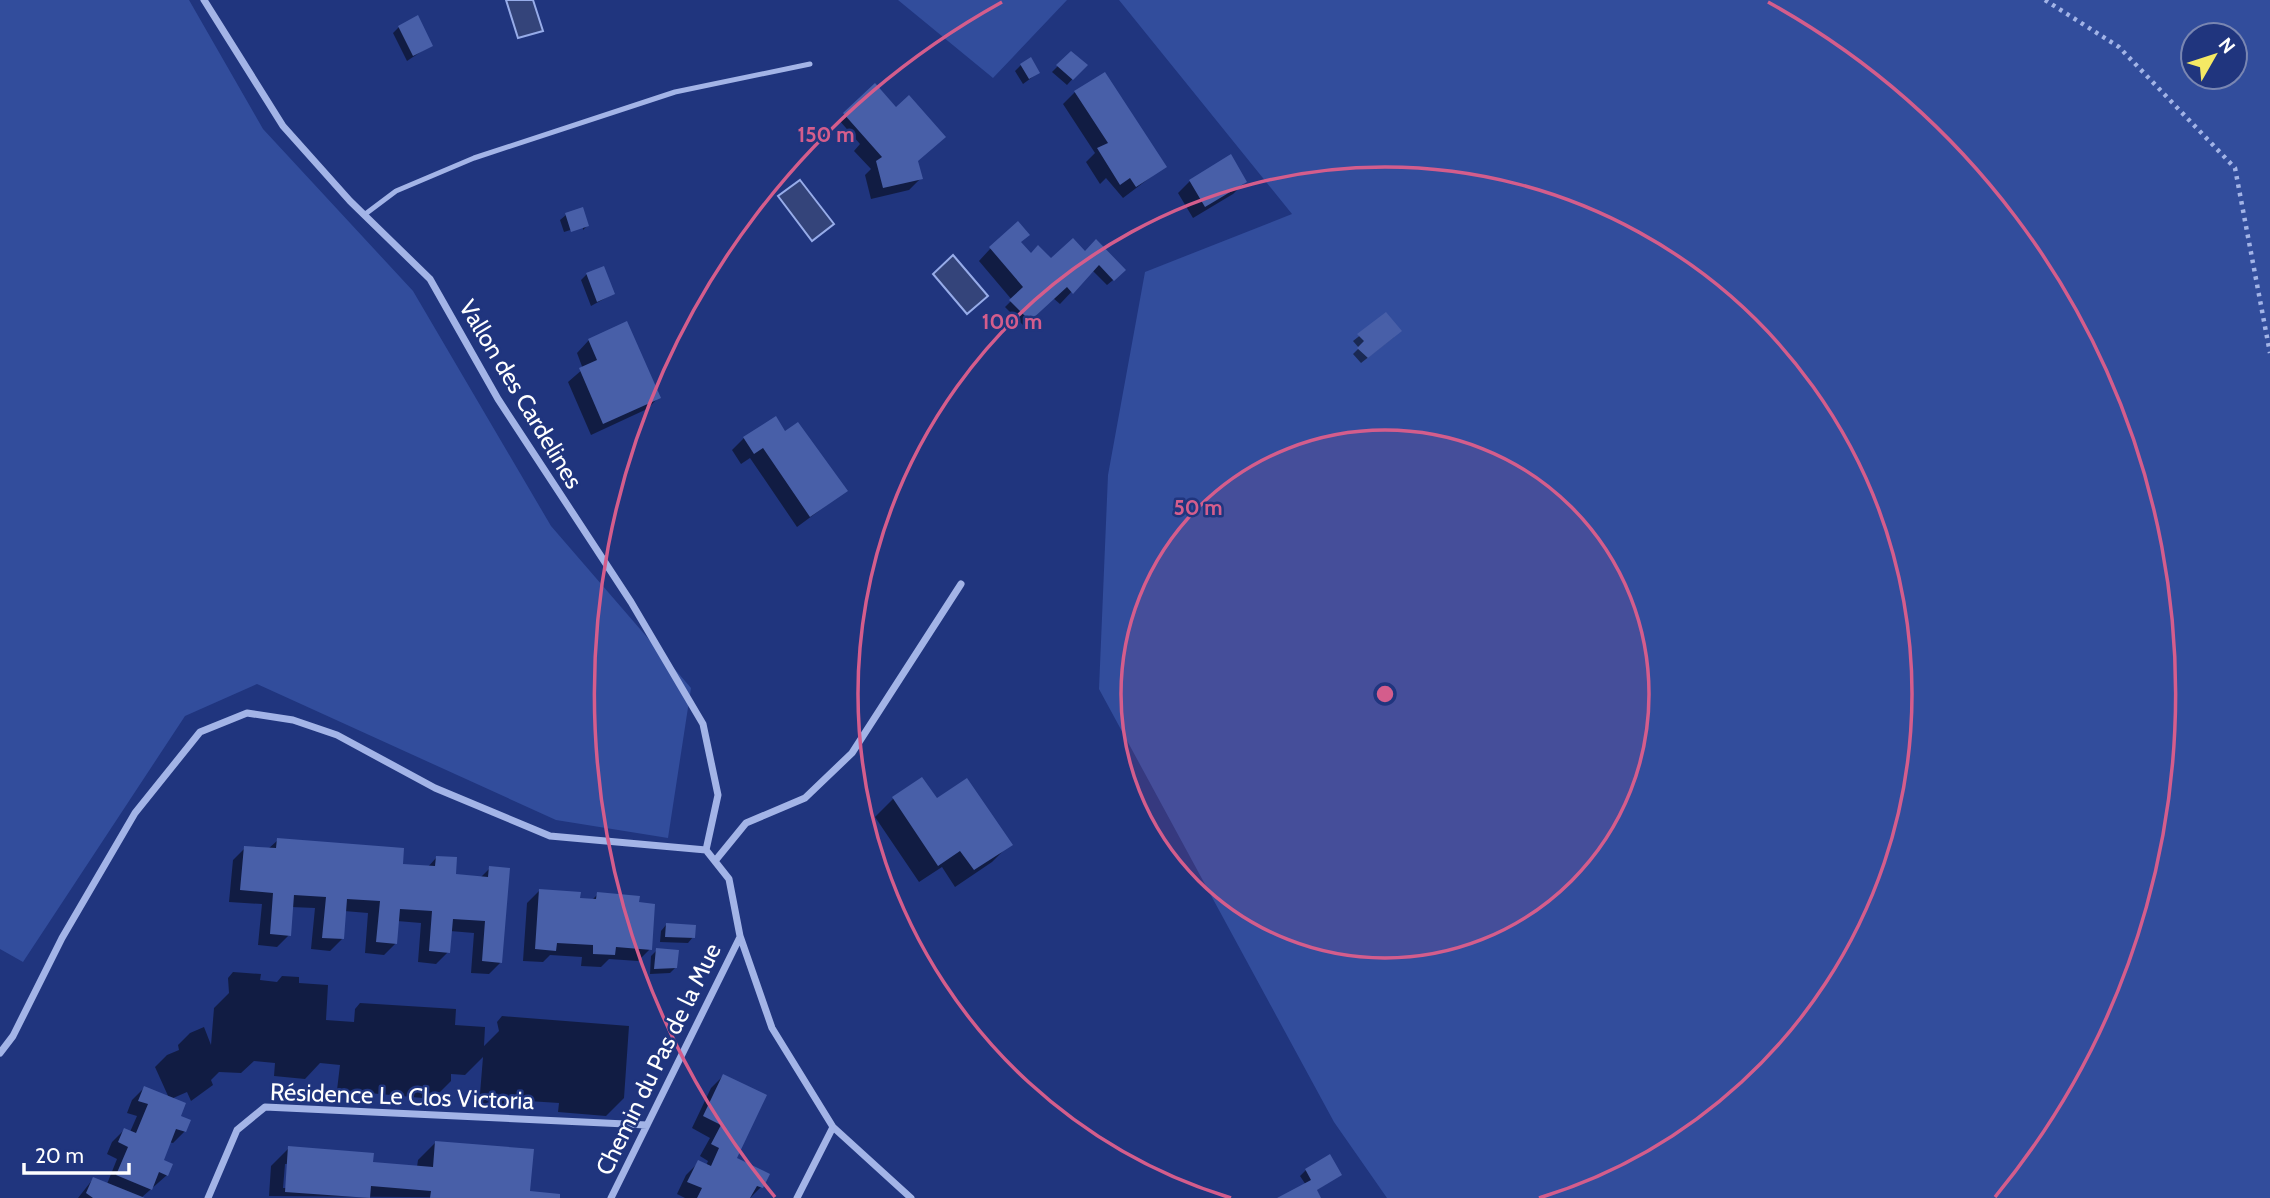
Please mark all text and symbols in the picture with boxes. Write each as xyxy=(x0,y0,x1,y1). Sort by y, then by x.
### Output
north arrow xyxy=(2179,21,2249,91)
text: N xyxy=(2214,33,2240,58)
text: 150 m xyxy=(798,122,854,147)
street label: Vallon des Cardelines xyxy=(453,294,589,494)
text: 100 m xyxy=(982,309,1042,334)
text: 50 m xyxy=(1173,495,1223,520)
centre of rings xyxy=(1373,682,1397,706)
street label: Chemin du Pas de la Mue xyxy=(589,938,727,1180)
street label: Résidence Le Clos Victoria xyxy=(269,1077,535,1115)
scale bar xyxy=(24,1132,130,1176)
text: 20 m xyxy=(35,1143,84,1168)

